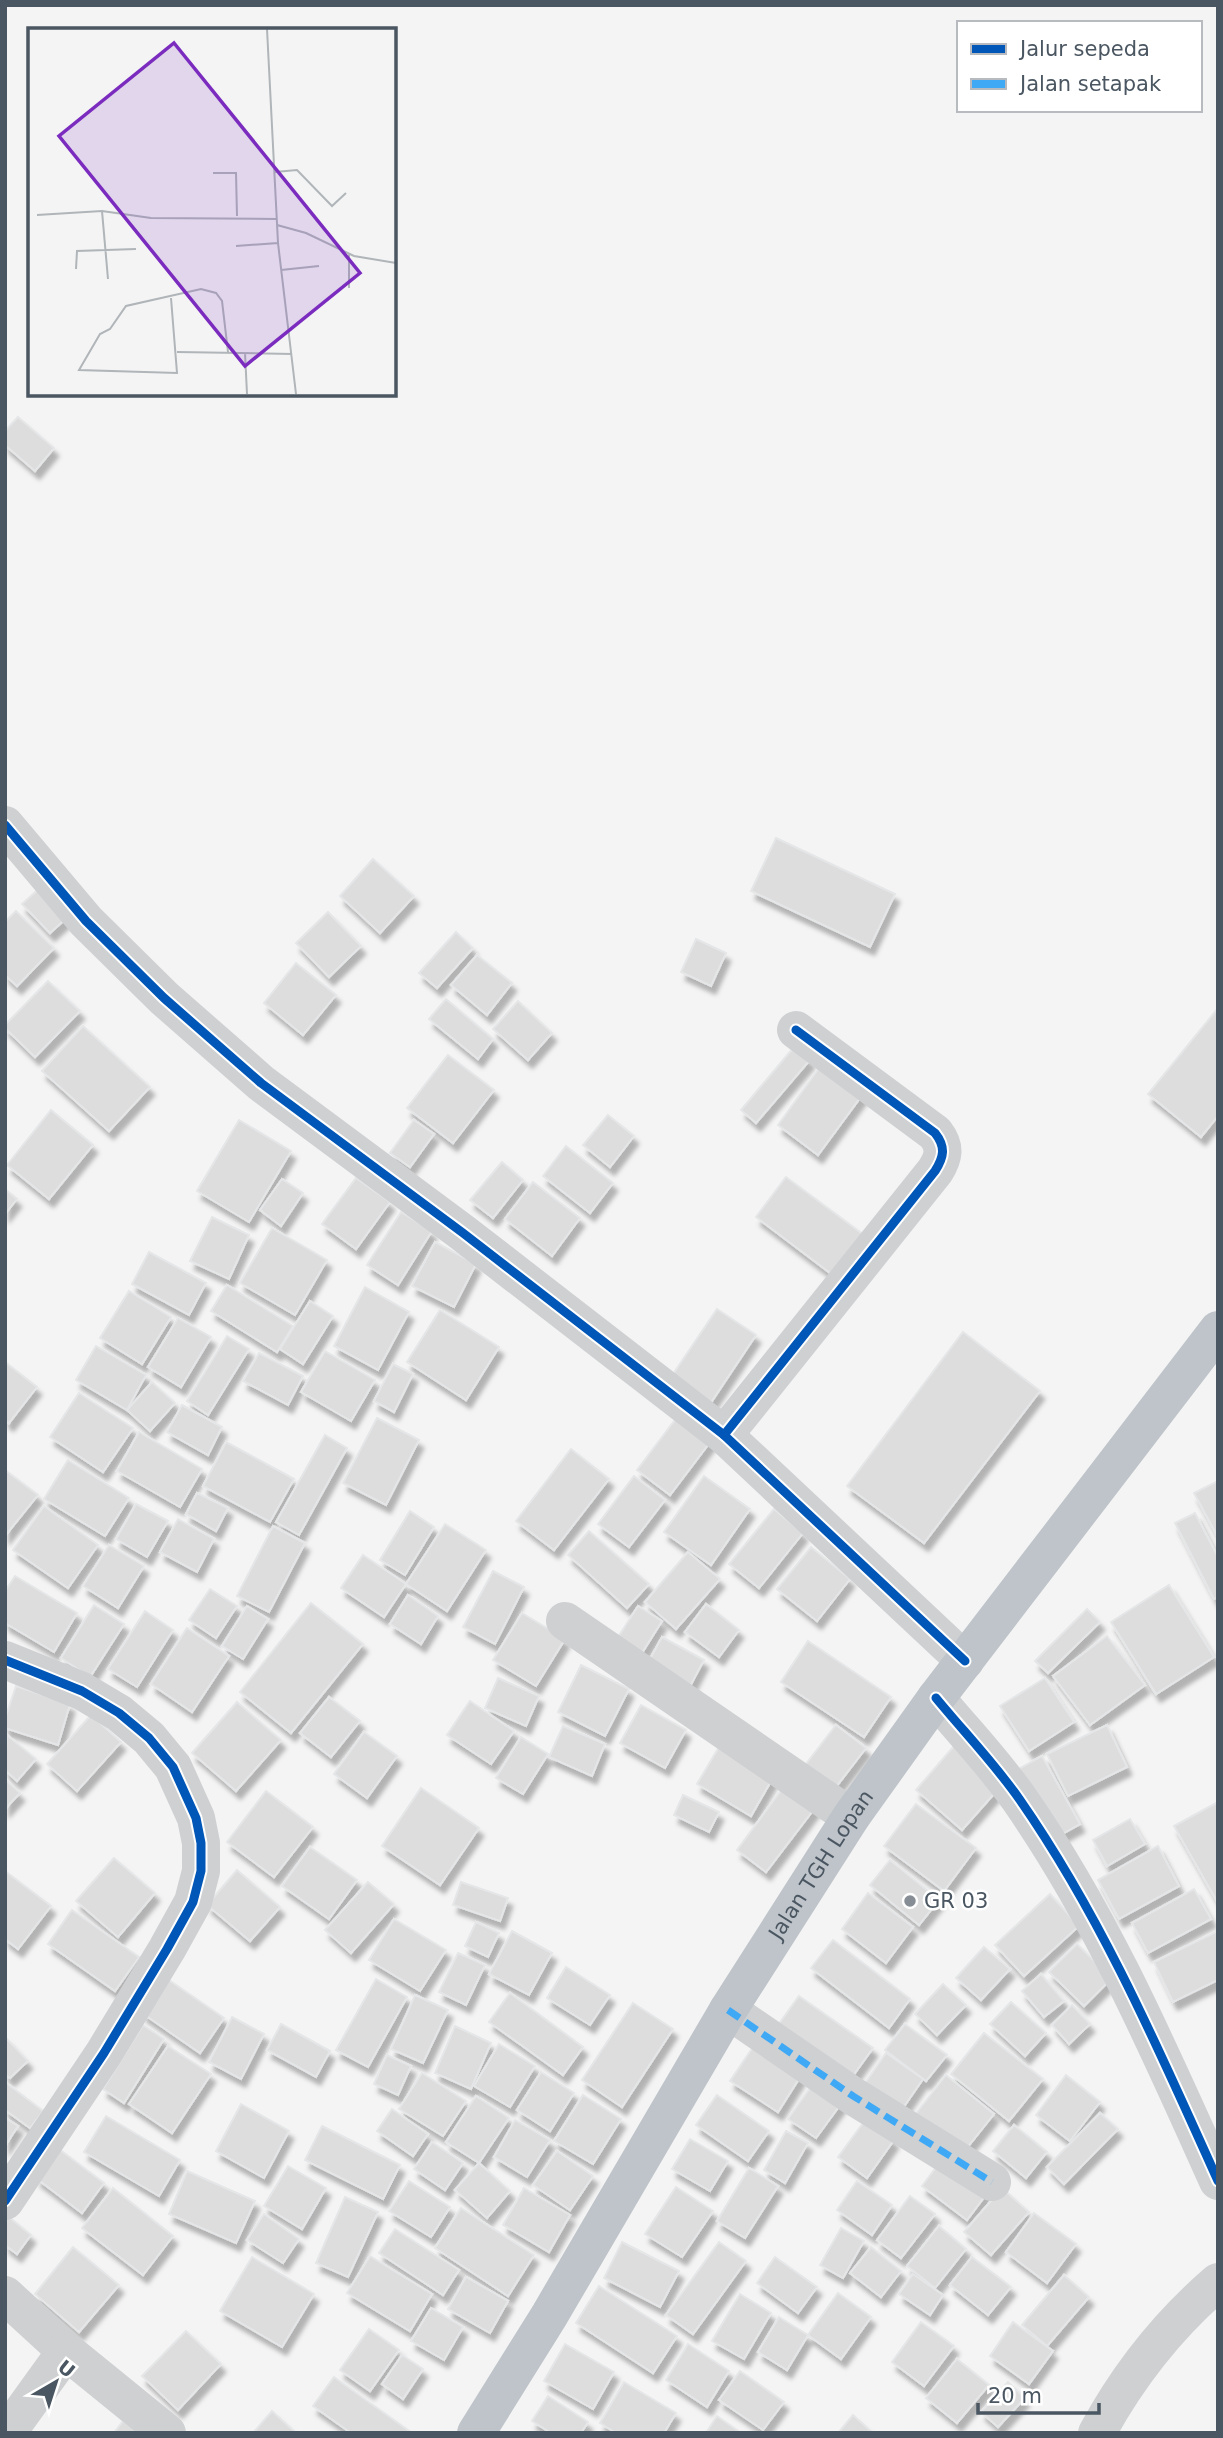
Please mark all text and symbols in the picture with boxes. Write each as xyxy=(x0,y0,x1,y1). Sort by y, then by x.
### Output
legend xyxy=(957,21,1202,112)
inset map xyxy=(28,28,396,396)
text: Jalur sepeda xyxy=(1018,37,1150,61)
text: Jalan setapak xyxy=(1018,72,1162,96)
street label: Jalan TGH Lopan xyxy=(763,1785,878,1946)
place label: GR 03 xyxy=(924,1889,988,1913)
marker: GR 03 xyxy=(902,1893,918,1909)
north arrow xyxy=(21,2347,91,2417)
text: U xyxy=(54,2355,80,2382)
scale bar xyxy=(978,2372,1099,2416)
text: 20 m xyxy=(988,2384,1042,2408)

